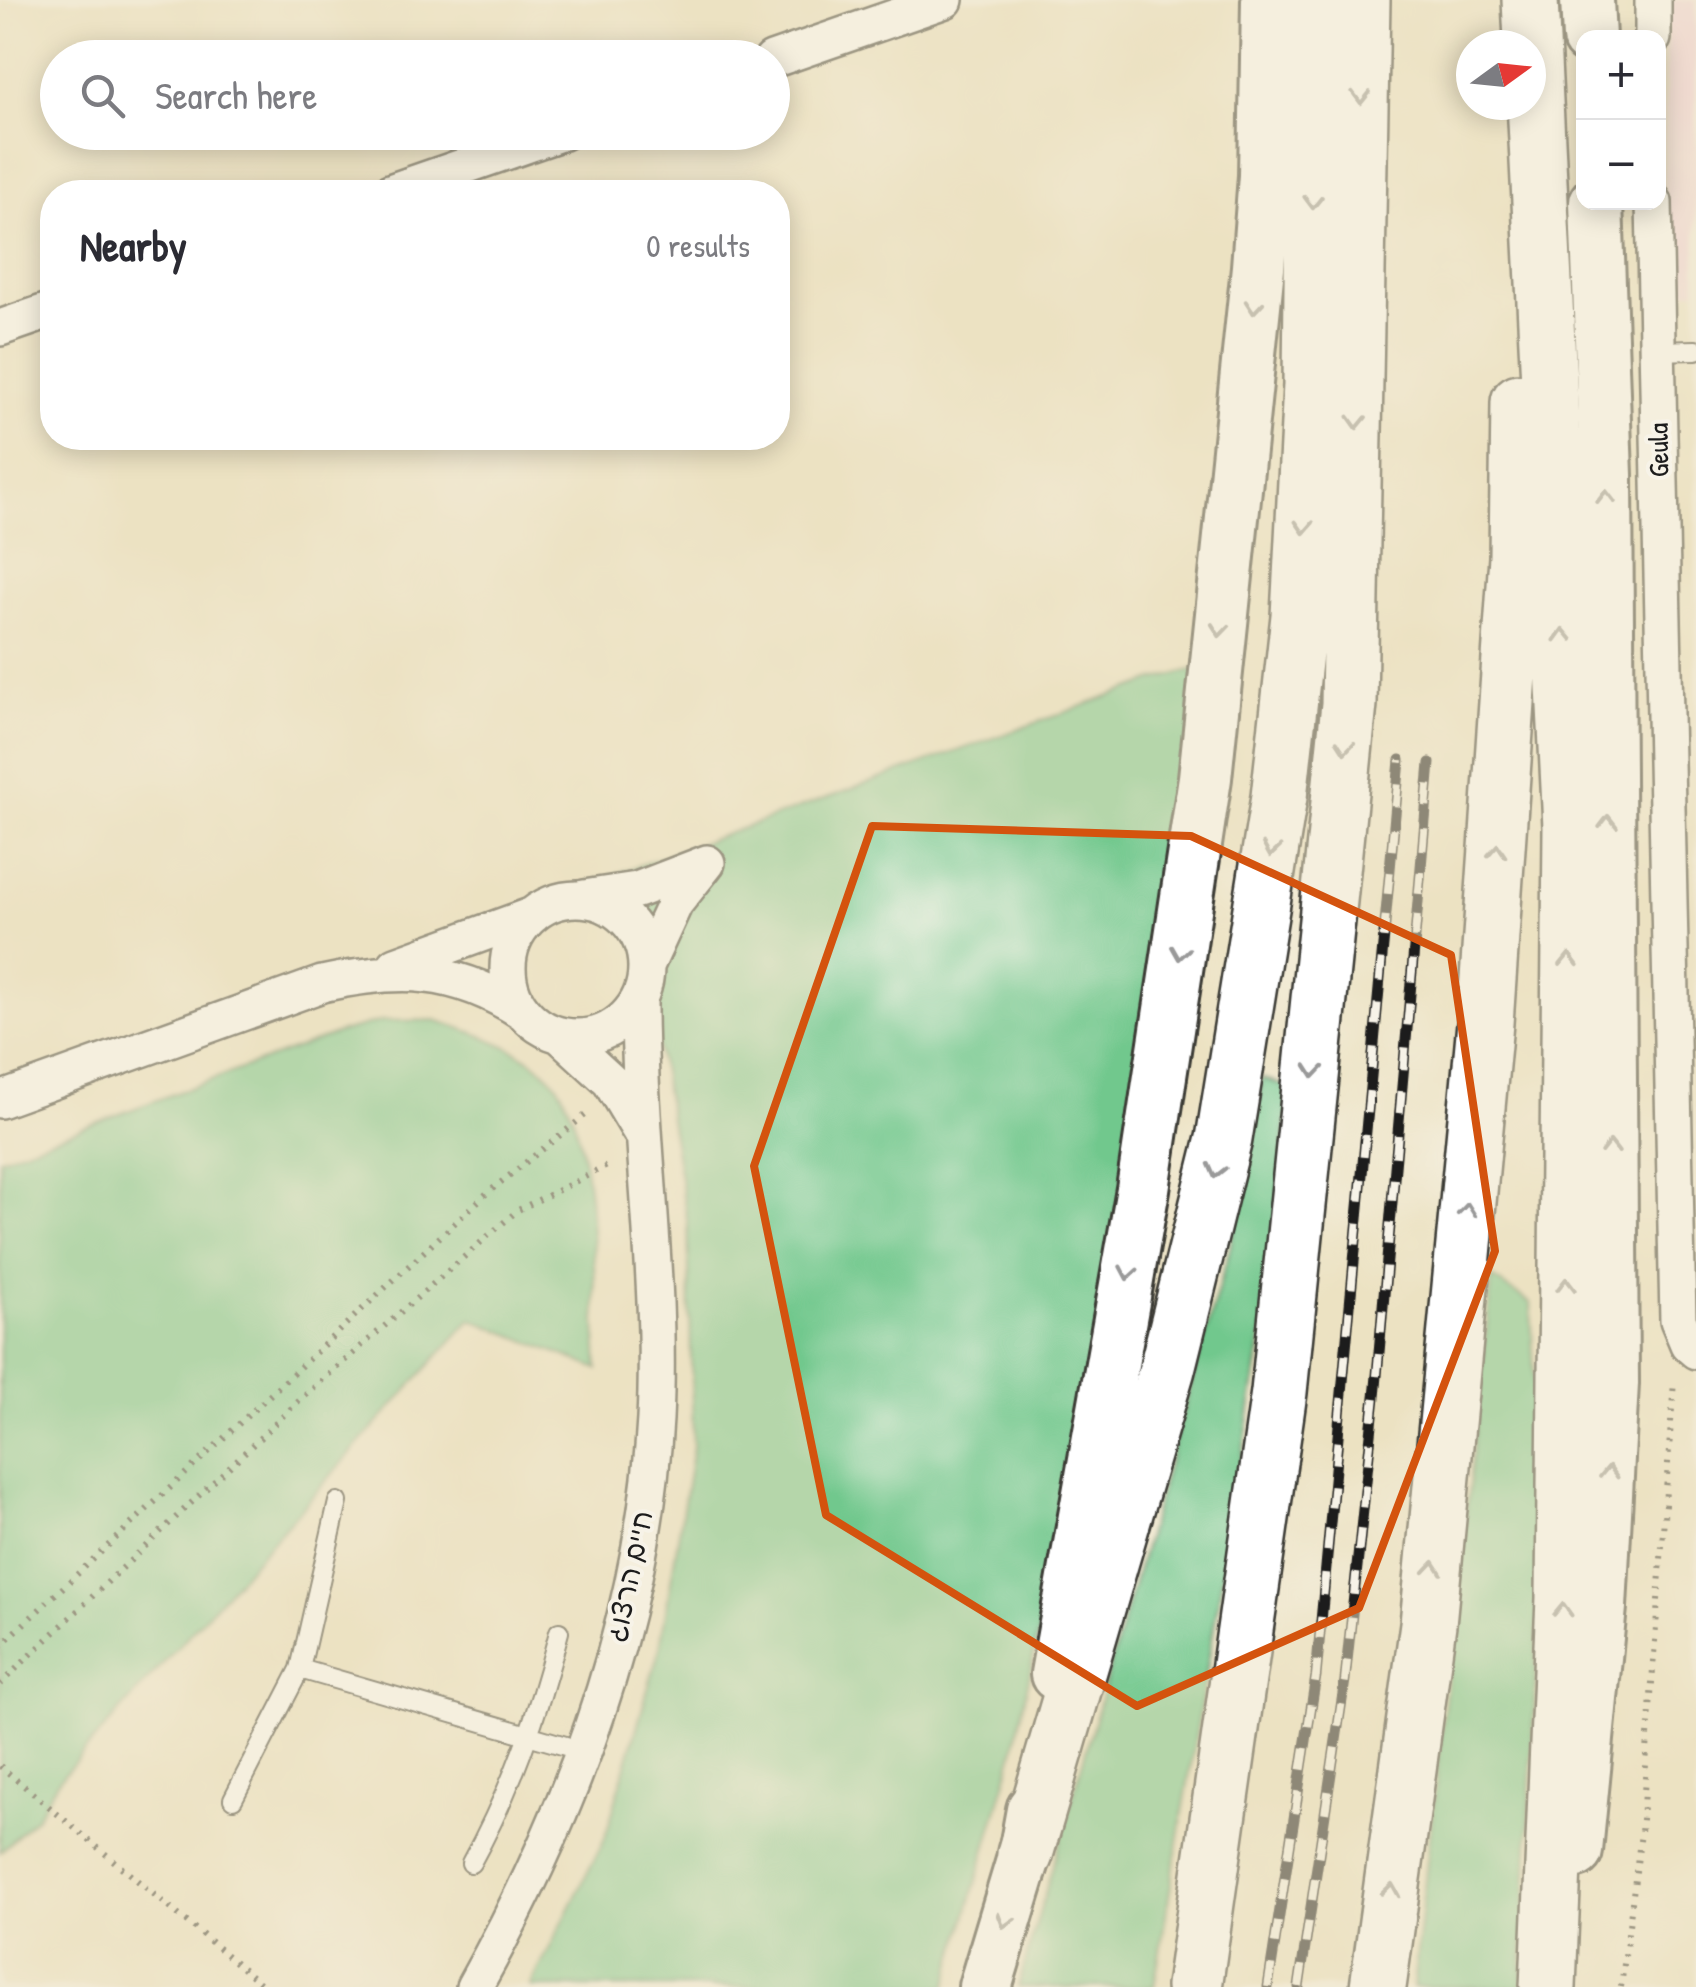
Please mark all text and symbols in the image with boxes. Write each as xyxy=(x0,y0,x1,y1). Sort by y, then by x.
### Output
north arrow xyxy=(1456,30,1546,120)
map controls xyxy=(1576,30,1666,210)
button: + xyxy=(1576,30,1666,120)
search box xyxy=(40,40,790,150)
icon: search xyxy=(75,68,130,123)
text: Search here xyxy=(155,69,317,121)
one-way arrow xyxy=(1350,90,1372,106)
button: − xyxy=(1576,120,1666,210)
one-way arrow xyxy=(1302,196,1324,211)
text: Nearby xyxy=(80,217,187,274)
text: 0 results xyxy=(646,224,750,267)
one-way arrow xyxy=(1244,299,1265,315)
one-way arrow xyxy=(1346,415,1367,431)
street label: Geula xyxy=(1639,423,1677,477)
one-way arrow xyxy=(1595,488,1617,504)
one-way arrow xyxy=(1294,520,1315,536)
one-way arrow xyxy=(1210,623,1231,639)
one-way arrow xyxy=(1553,627,1574,643)
one-way arrow xyxy=(1334,740,1356,756)
one-way arrow xyxy=(1597,813,1619,828)
one-way arrow xyxy=(1261,842,1282,859)
one-way arrow xyxy=(1486,843,1507,859)
one-way arrow xyxy=(1171,944,1192,961)
one-way arrow xyxy=(1558,951,1580,966)
one-way arrow xyxy=(1303,1063,1325,1079)
one-way arrow xyxy=(1599,1138,1621,1154)
one-way arrow xyxy=(1207,1162,1228,1179)
one-way arrow xyxy=(1455,1201,1477,1217)
one-way arrow xyxy=(1118,1265,1139,1282)
one-way arrow xyxy=(1555,1276,1577,1292)
one-way arrow xyxy=(1598,1463,1619,1479)
street label: חיים הרצוג xyxy=(597,1507,661,1645)
one-way arrow xyxy=(1422,1560,1444,1576)
one-way arrow xyxy=(1553,1601,1574,1617)
one-way arrow xyxy=(1380,1882,1401,1898)
one-way arrow xyxy=(996,1911,1017,1928)

